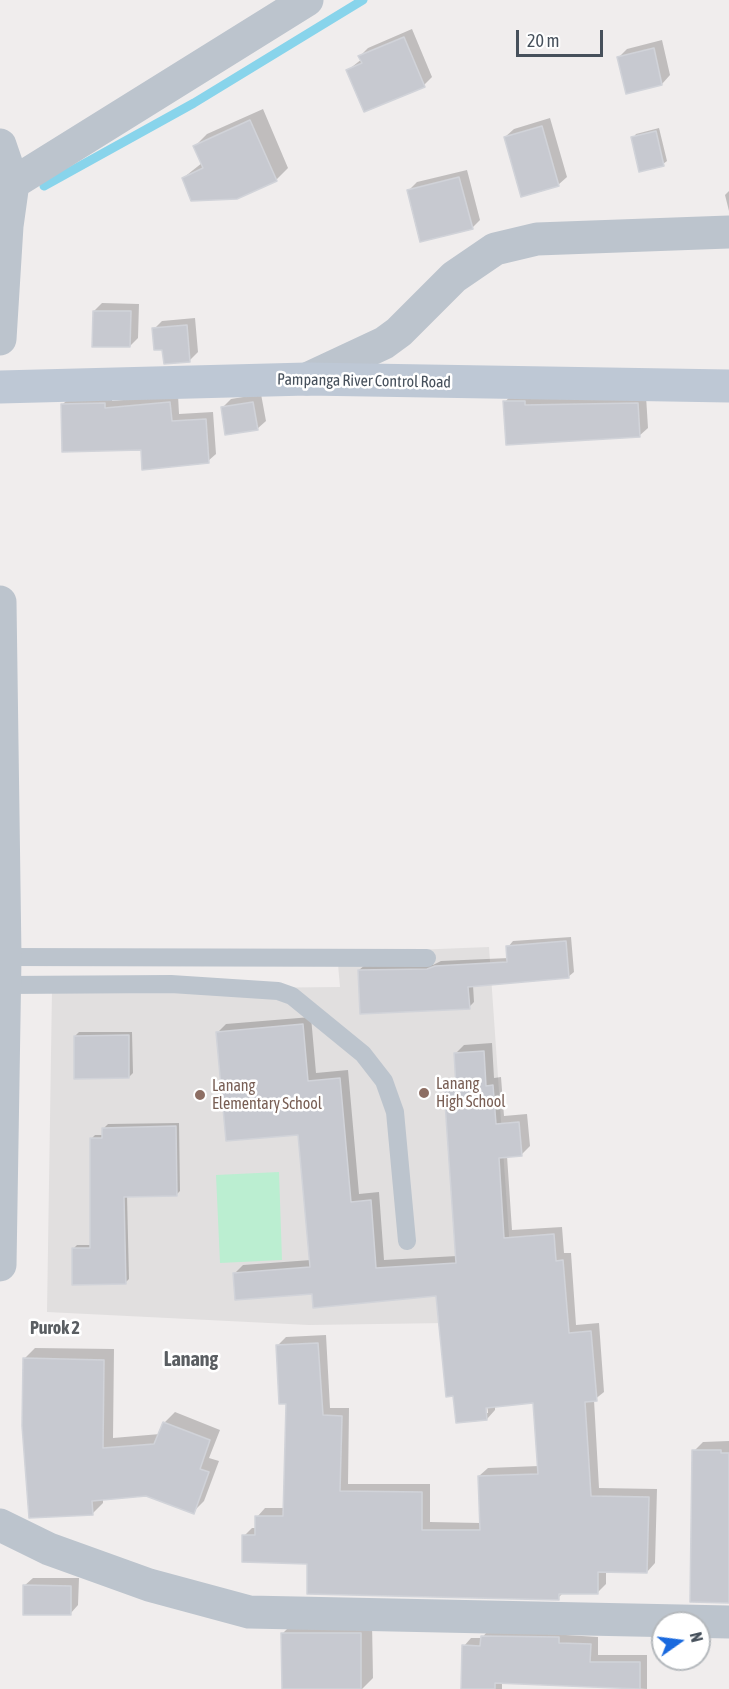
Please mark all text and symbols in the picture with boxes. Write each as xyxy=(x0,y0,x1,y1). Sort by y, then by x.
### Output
scale bar xyxy=(519,18,606,56)
text: 20 m xyxy=(527,30,559,51)
street label: Pampanga River Control Road xyxy=(277,370,451,392)
place label: Lanang High School xyxy=(436,1074,505,1112)
place label: Lanang Elementary School xyxy=(212,1076,322,1114)
marker: Lanang High School xyxy=(417,1086,431,1100)
marker: Lanang Elementary School xyxy=(193,1088,207,1102)
district label: Purok 2 xyxy=(30,1317,80,1339)
district label: Lanang xyxy=(164,1348,218,1372)
north arrow xyxy=(651,1611,711,1671)
text: N xyxy=(687,1630,706,1644)

